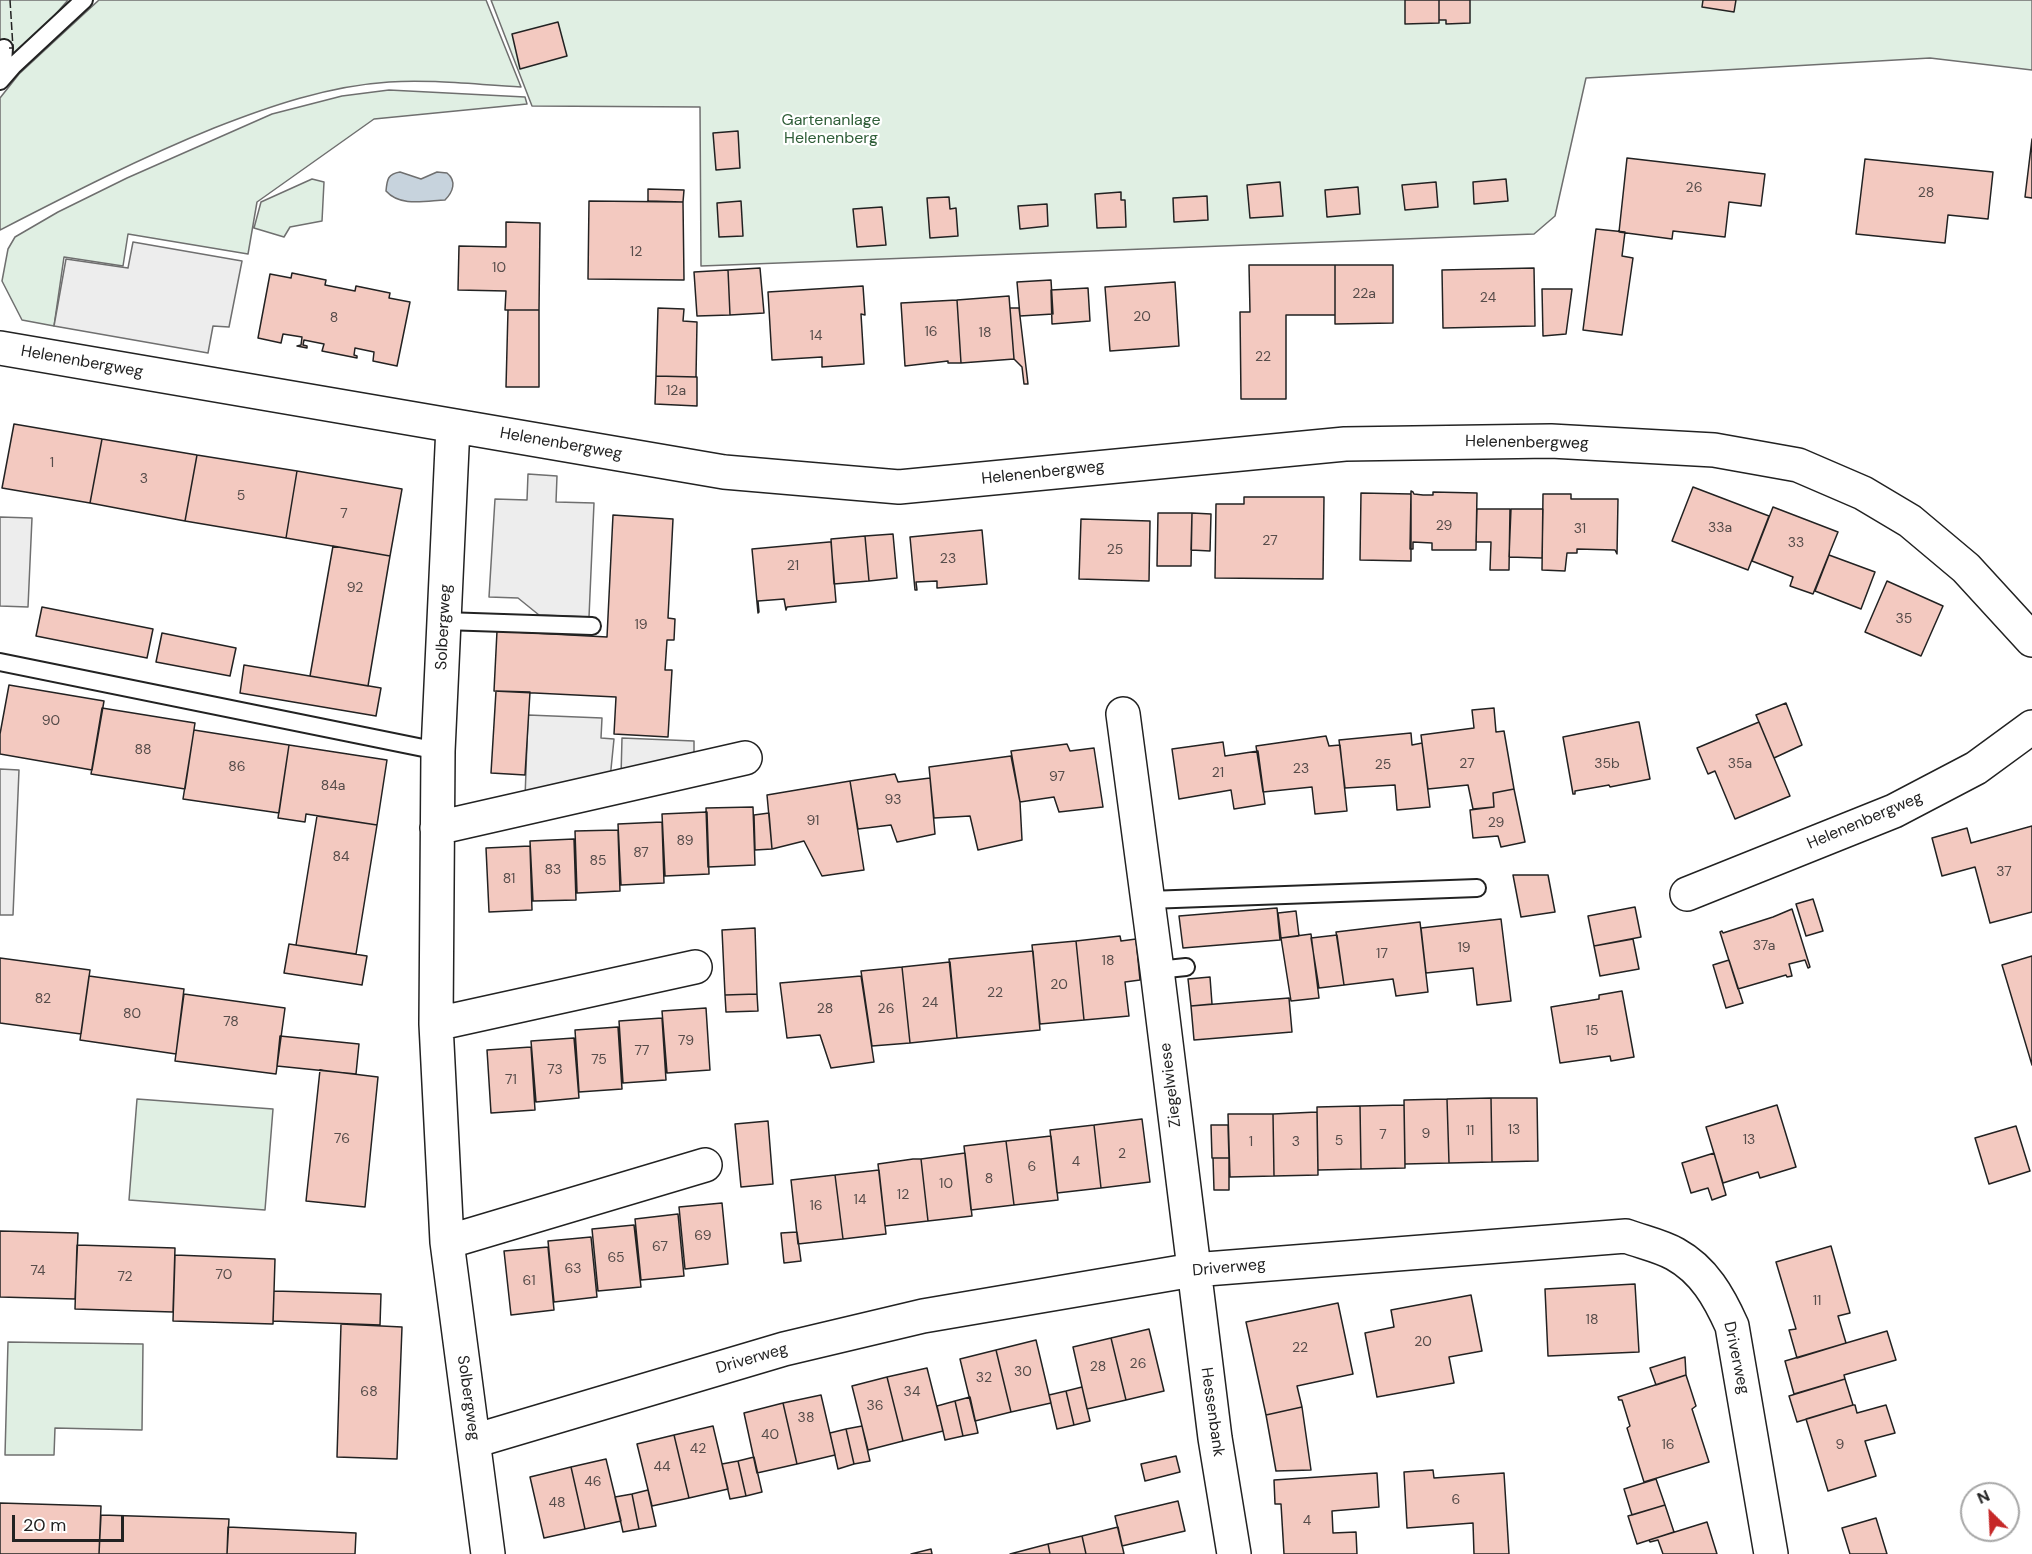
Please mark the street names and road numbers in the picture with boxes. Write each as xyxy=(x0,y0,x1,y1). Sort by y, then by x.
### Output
street label: Helenenbergweg xyxy=(19,342,145,382)
street label: Helenenbergweg xyxy=(498,424,624,464)
street label: Helenenbergweg xyxy=(1465,432,1589,454)
street label: Helenenbergweg xyxy=(980,457,1106,489)
street label: Solbergweg xyxy=(432,584,456,670)
street label: Helenenbergweg xyxy=(1804,788,1926,854)
street label: Ziegelwiese xyxy=(1156,1042,1186,1128)
street label: Driverweg xyxy=(1191,1255,1267,1281)
street label: Driverweg xyxy=(1719,1320,1753,1396)
street label: Driverweg xyxy=(714,1340,790,1378)
street label: Solbergweg xyxy=(453,1354,483,1442)
street label: Hessenbank xyxy=(1196,1366,1228,1458)

